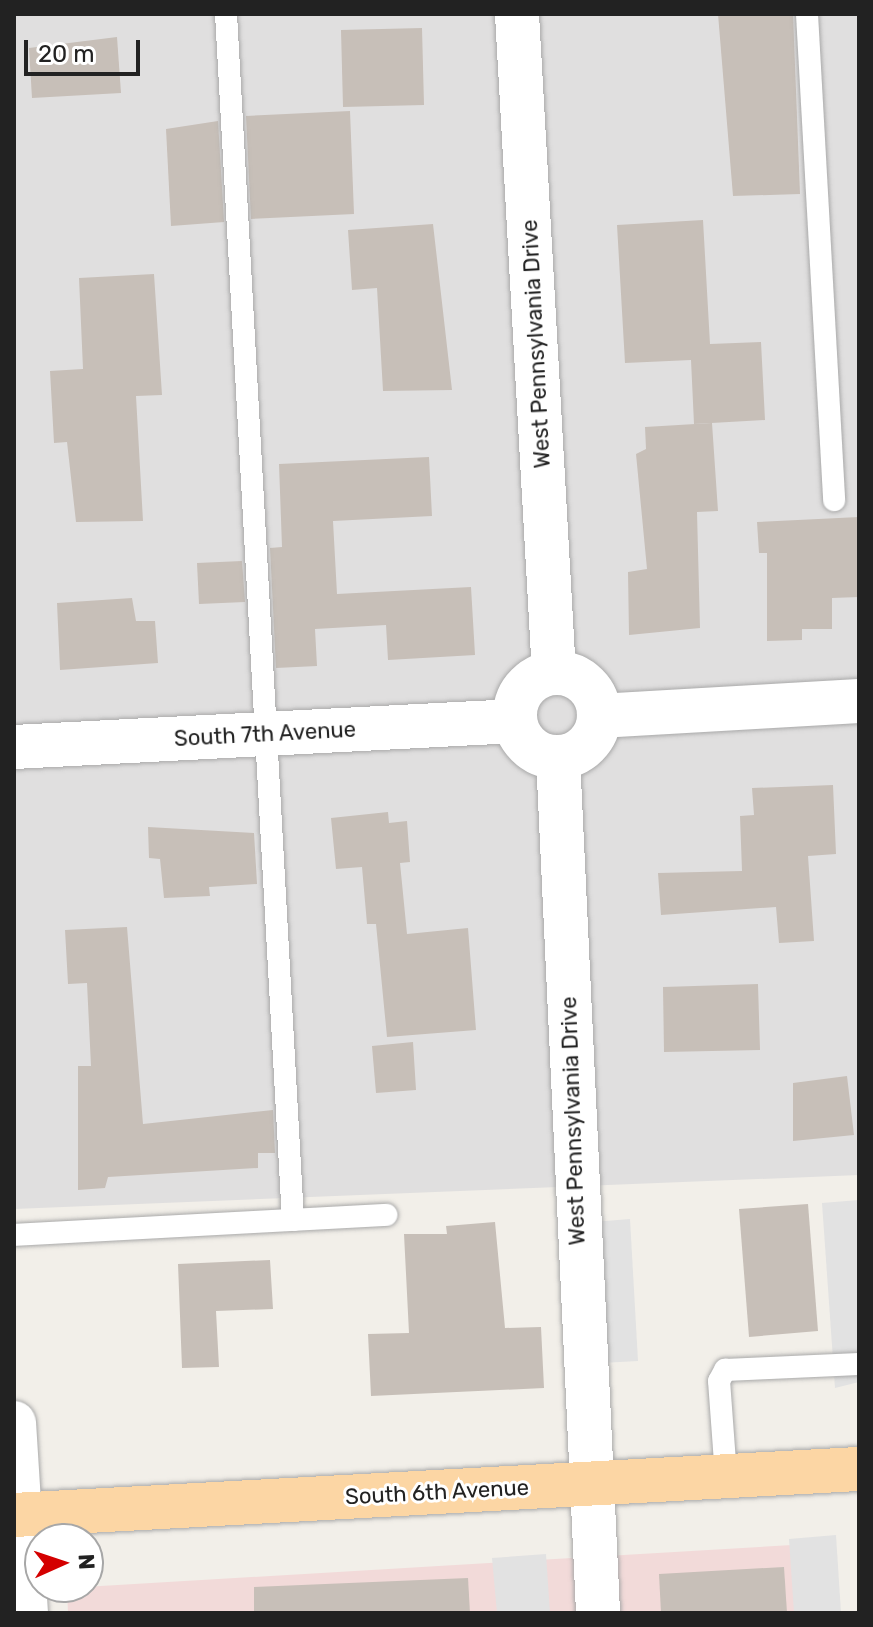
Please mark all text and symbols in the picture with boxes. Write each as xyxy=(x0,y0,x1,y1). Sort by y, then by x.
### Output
scale bar xyxy=(28,24,144,74)
text: 20 m xyxy=(38,40,95,68)
street label: West Pennsylvania Drive xyxy=(516,219,556,469)
street label: South 7th Avenue xyxy=(173,716,357,752)
street label: West Pennsylvania Drive xyxy=(555,996,591,1246)
street label: South 6th Avenue xyxy=(344,1474,530,1510)
north arrow xyxy=(24,1523,104,1603)
text: N xyxy=(73,1553,100,1570)

